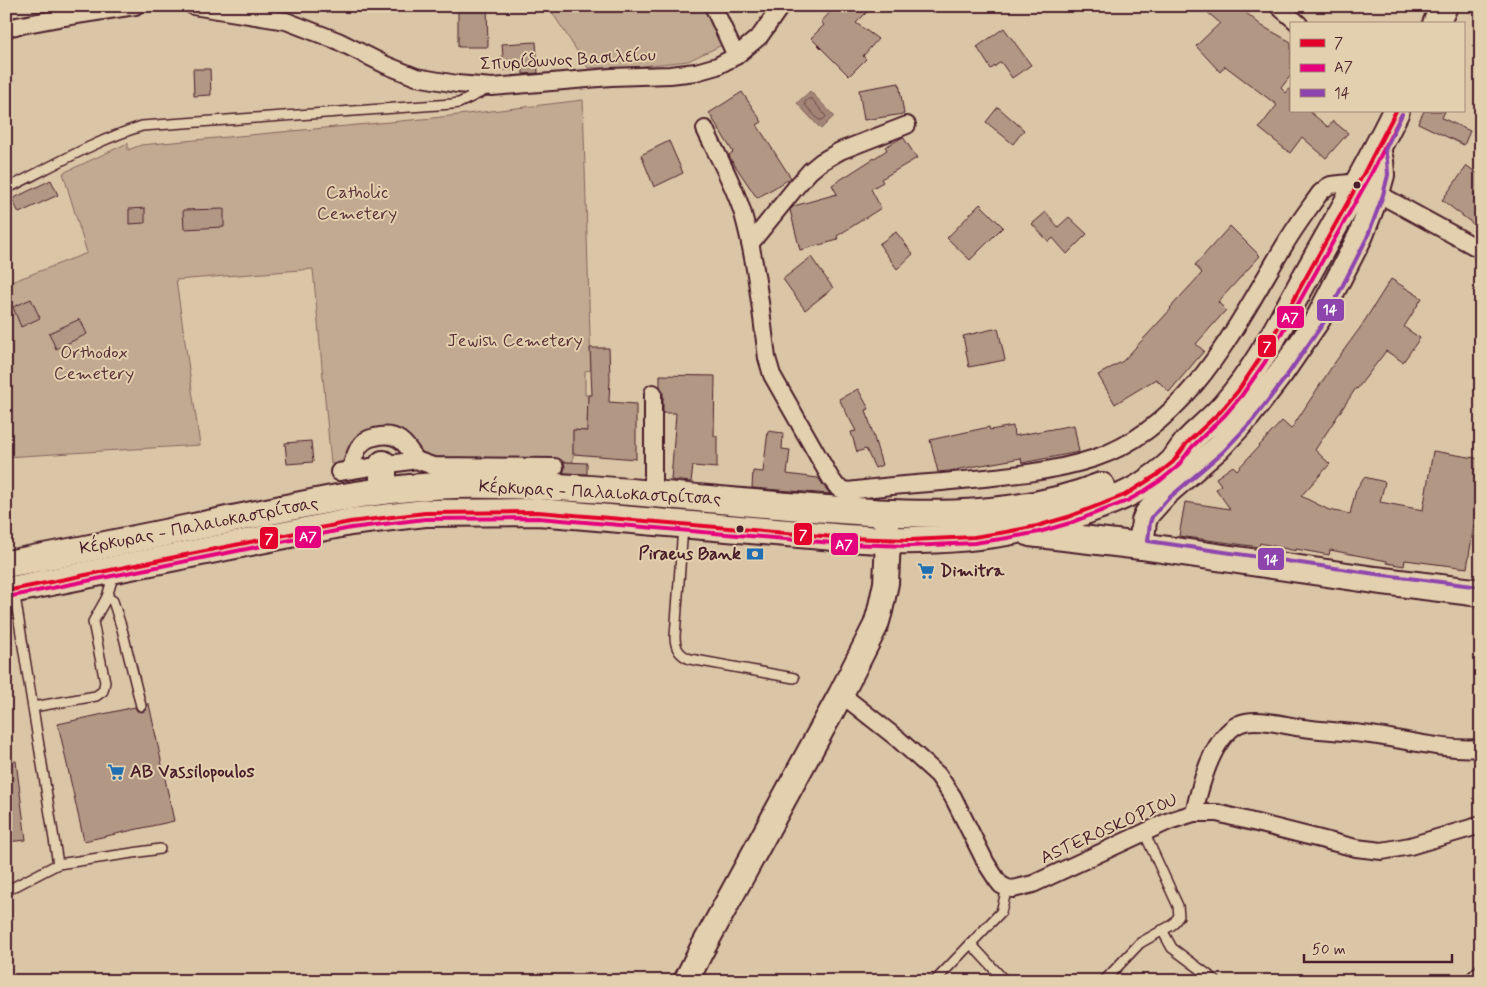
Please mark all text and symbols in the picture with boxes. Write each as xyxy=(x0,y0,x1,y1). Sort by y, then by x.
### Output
legend xyxy=(1290,22,1464,112)
text: 7 xyxy=(1334,34,1343,54)
street label: Σπυρίδωνος Βασιλείου xyxy=(480,43,656,77)
text: A7 xyxy=(1334,58,1353,78)
text: 14 xyxy=(1334,84,1350,104)
unlabelled marker xyxy=(1352,180,1362,190)
park label: Catholic Cemetery xyxy=(317,181,397,226)
line badge: 14 xyxy=(1316,298,1345,322)
text: 14 xyxy=(1323,301,1338,319)
line badge: A7 xyxy=(1276,305,1305,329)
text: A7 xyxy=(1281,309,1299,327)
park label: Jewish Cemetery xyxy=(447,329,583,353)
line badge: 7 xyxy=(1257,334,1277,358)
text: 7 xyxy=(1263,338,1272,356)
park label: Orthodox Cemetery xyxy=(54,341,134,386)
street label: Κέρκυρας - Παλαιοκαστρίτσας xyxy=(478,474,722,511)
street label: Κέρκυρας - Παλαιοκαστρίτσας xyxy=(77,490,321,561)
line badge: 7 xyxy=(793,522,813,546)
unlabelled marker xyxy=(735,524,745,534)
line badge: A7 xyxy=(294,525,322,549)
line badge: 7 xyxy=(259,526,279,550)
text: 7 xyxy=(799,526,808,544)
text: A7 xyxy=(299,528,317,546)
text: 7 xyxy=(265,530,274,548)
line badge: A7 xyxy=(830,532,859,556)
text: A7 xyxy=(835,536,853,554)
place label: Piraeus Bank xyxy=(639,542,741,566)
bank icon: Piraeus Bank xyxy=(745,544,765,564)
line badge: 14 xyxy=(1257,547,1285,571)
text: 14 xyxy=(1264,551,1279,569)
place label: Dimitra xyxy=(940,559,1005,583)
supermarket icon: Dimitra xyxy=(916,561,936,581)
place label: AB Vassilopoulos xyxy=(130,760,255,784)
supermarket icon: AB Vassilopoulos xyxy=(106,762,126,782)
street label: ASTEROSKOPIOU xyxy=(1037,788,1181,870)
scale bar xyxy=(1304,932,1452,964)
text: 50 m xyxy=(1312,940,1346,960)

